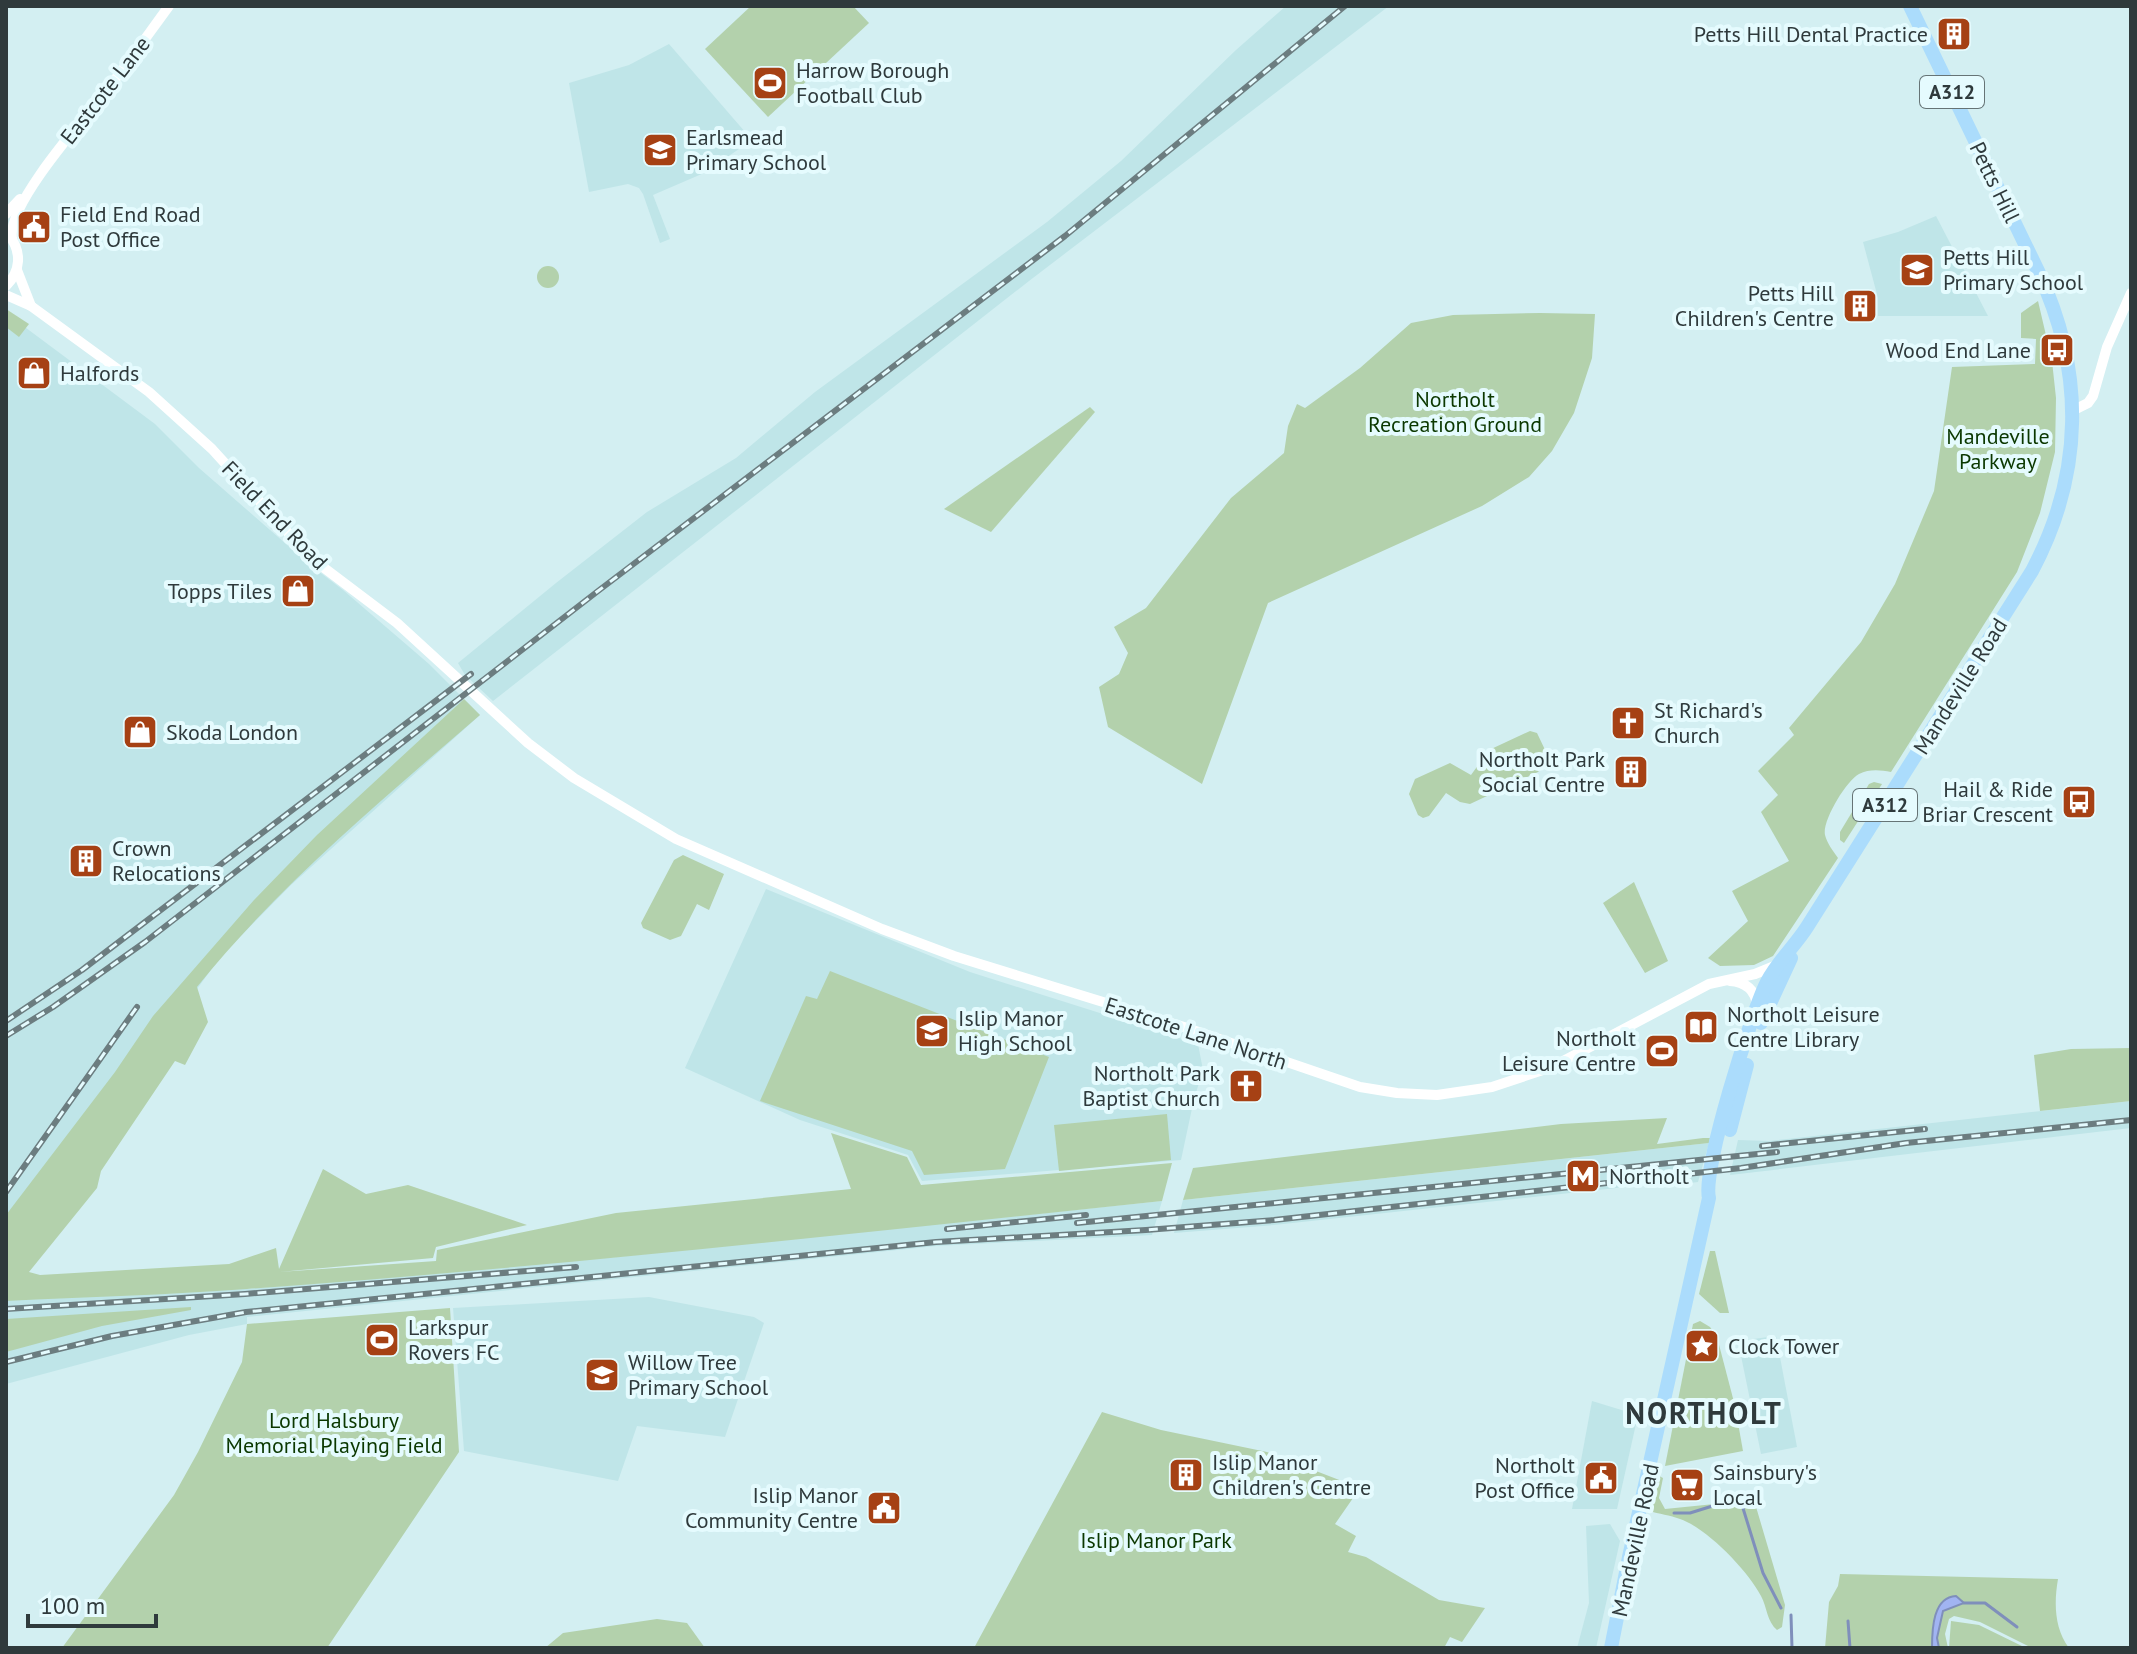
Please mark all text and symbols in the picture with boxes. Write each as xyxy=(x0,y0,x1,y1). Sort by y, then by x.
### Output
building icon: Petts Hill Dental Practice xyxy=(1935,15,1973,53)
place label: Petts Hill Dental Practice xyxy=(1694,20,1928,48)
street label: Eastcote Lane xyxy=(54,30,156,150)
place label: Harrow Borough Football Club xyxy=(796,56,949,109)
sports icon: Harrow Borough Football Club xyxy=(751,64,789,102)
road number: A312 xyxy=(1920,76,1984,108)
place label: Earlsmead Primary School xyxy=(686,123,827,176)
school or university icon: Earlsmead Primary School xyxy=(641,131,679,169)
street label: Petts Hill xyxy=(1964,137,2027,227)
place label: Field End Road Post Office xyxy=(60,200,201,253)
public building icon: Field End Road Post Office xyxy=(15,208,53,246)
place label: Petts Hill Primary School xyxy=(1943,243,2084,296)
school or university icon: Petts Hill Primary School xyxy=(1898,251,1936,289)
place label: Petts Hill Children's Centre xyxy=(1675,279,1835,332)
building icon: Petts Hill Children's Centre xyxy=(1841,287,1879,325)
bus stop icon: Wood End Lane xyxy=(2038,331,2076,369)
place label: Wood End Lane xyxy=(1886,336,2031,364)
shop icon: Halfords xyxy=(15,354,53,392)
place label: Halfords xyxy=(60,359,139,387)
park label: Northolt Recreation Ground xyxy=(1368,385,1542,438)
park label: Mandeville Parkway xyxy=(1946,422,2050,475)
street label: Field End Road xyxy=(216,455,334,575)
shop icon: Topps Tiles xyxy=(279,572,317,610)
place label: Topps Tiles xyxy=(168,577,272,605)
street label: Mandeville Road xyxy=(1907,612,2013,760)
place label: St Richard's Church xyxy=(1654,696,1763,749)
church icon: St Richard's Church xyxy=(1609,704,1647,742)
shop icon: Skoda London xyxy=(121,713,159,751)
place label: Skoda London xyxy=(166,718,298,746)
place label: Northolt Park Social Centre xyxy=(1479,745,1605,798)
building icon: Northolt Park Social Centre xyxy=(1612,753,1650,791)
place label: Hail & Ride Briar Crescent xyxy=(1922,775,2054,828)
bus stop icon: Hail & Ride Briar Crescent xyxy=(2060,783,2098,821)
road number: A312 xyxy=(1853,789,1917,821)
place label: Crown Relocations xyxy=(112,834,221,887)
building icon: Crown Relocations xyxy=(67,842,105,880)
street label: Eastcote Lane North xyxy=(1101,990,1291,1076)
place label: Northolt Leisure Centre Library xyxy=(1727,1000,1880,1053)
place label: Islip Manor High School xyxy=(958,1004,1073,1057)
library icon: Northolt Leisure Centre Library xyxy=(1682,1008,1720,1046)
school or university icon: Islip Manor High School xyxy=(913,1012,951,1050)
place label: Northolt Leisure Centre xyxy=(1502,1024,1637,1077)
sports icon: Northolt Leisure Centre xyxy=(1643,1032,1681,1070)
place label: Northolt Park Baptist Church xyxy=(1082,1059,1220,1112)
church icon: Northolt Park Baptist Church xyxy=(1227,1067,1265,1105)
metro station icon: Northolt xyxy=(1564,1157,1602,1195)
place label: Northolt xyxy=(1609,1162,1689,1190)
place label: Larkspur Rovers FC xyxy=(408,1313,500,1366)
sports icon: Larkspur Rovers FC xyxy=(363,1321,401,1359)
place icon: Clock Tower xyxy=(1683,1327,1721,1365)
place label: Clock Tower xyxy=(1728,1332,1840,1360)
place label: Willow Tree Primary School xyxy=(628,1348,769,1401)
school or university icon: Willow Tree Primary School xyxy=(583,1356,621,1394)
district label: NORTHOLT xyxy=(1625,1393,1783,1432)
park label: Lord Halsbury Memorial Playing Field xyxy=(225,1406,443,1459)
place label: Islip Manor Children's Centre xyxy=(1212,1448,1371,1501)
place label: Northolt Post Office xyxy=(1475,1451,1576,1504)
building icon: Islip Manor Children's Centre xyxy=(1167,1456,1205,1494)
place label: Sainsbury's Local xyxy=(1713,1458,1817,1511)
public building icon: Northolt Post Office xyxy=(1582,1459,1620,1497)
street label: Mandeville Road xyxy=(1605,1461,1665,1619)
supermarket icon: Sainsbury's Local xyxy=(1668,1466,1706,1504)
place label: Islip Manor Community Centre xyxy=(685,1481,859,1534)
public building icon: Islip Manor Community Centre xyxy=(865,1489,903,1527)
park label: Islip Manor Park xyxy=(1080,1526,1232,1554)
scale bar xyxy=(28,1578,156,1628)
text: 100 m xyxy=(40,1590,105,1621)

